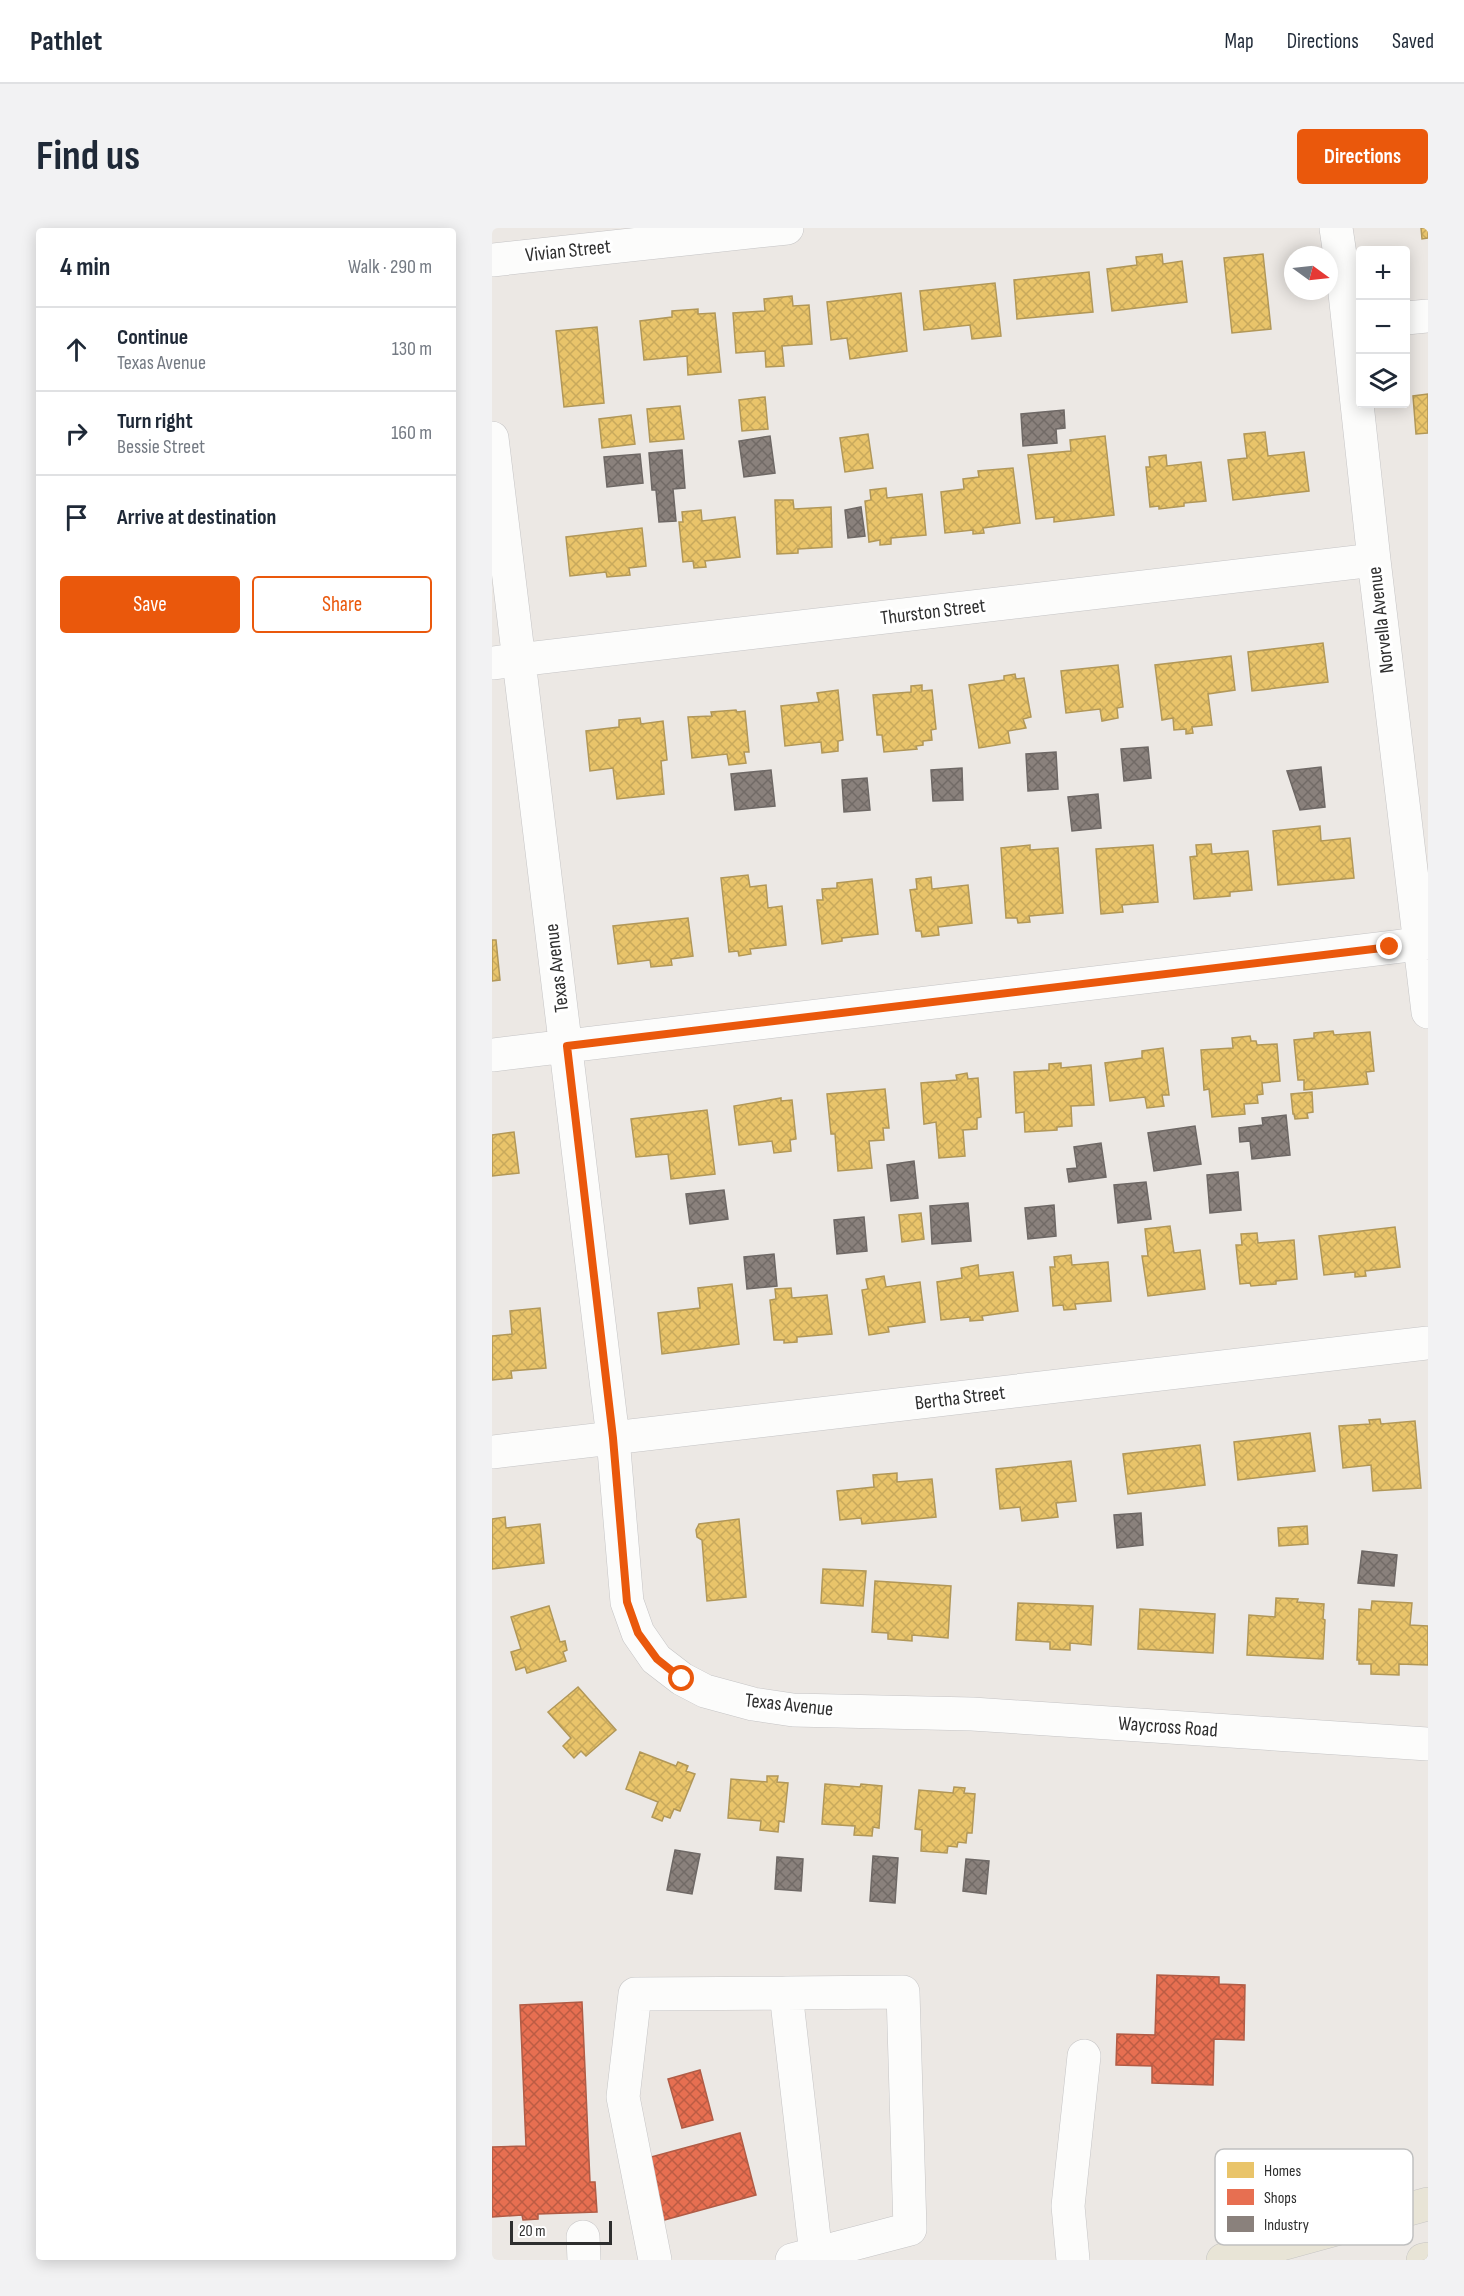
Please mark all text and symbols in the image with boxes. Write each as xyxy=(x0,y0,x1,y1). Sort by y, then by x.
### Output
text: Pathlet xyxy=(30,25,102,58)
text: Map xyxy=(1224,29,1254,54)
text: Directions xyxy=(1287,29,1359,54)
text: Saved xyxy=(1392,29,1434,54)
button: Directions xyxy=(1297,129,1428,184)
text: Find us xyxy=(36,131,140,182)
street label: Vivian Street xyxy=(524,235,612,267)
north arrow xyxy=(1284,246,1338,300)
map controls xyxy=(1356,246,1410,408)
button: + xyxy=(1356,246,1410,300)
text: 4 min xyxy=(60,252,110,283)
text: Walk · 290 m xyxy=(348,255,432,279)
button: − xyxy=(1356,300,1410,354)
text: Continue xyxy=(117,324,188,351)
icon: ahead xyxy=(60,333,93,366)
text: 130 m xyxy=(392,337,432,361)
text: Texas Avenue xyxy=(117,351,206,375)
button: layers xyxy=(1356,354,1410,408)
text: Turn right xyxy=(117,408,193,435)
icon: right xyxy=(60,417,93,450)
text: 160 m xyxy=(391,421,432,445)
text: Bessie Street xyxy=(117,435,205,459)
icon: arrive xyxy=(60,501,93,534)
text: Arrive at destination xyxy=(117,504,276,531)
street label: Norvella Avenue xyxy=(1363,565,1399,675)
button: Save xyxy=(60,576,240,633)
button: Share xyxy=(252,576,432,633)
street label: Thurston Street xyxy=(879,594,987,630)
street label: Texas Avenue xyxy=(540,922,574,1014)
route end xyxy=(1376,933,1402,959)
street label: Bertha Street xyxy=(914,1381,1006,1415)
route start xyxy=(668,1665,694,1691)
street label: Texas Avenue xyxy=(744,1688,834,1722)
street label: Waycross Road xyxy=(1117,1712,1219,1742)
legend xyxy=(1215,2149,1413,2245)
text: Homes xyxy=(1264,2162,1301,2181)
text: Shops xyxy=(1264,2189,1297,2208)
text: Industry xyxy=(1264,2216,1309,2235)
scale bar xyxy=(510,2218,612,2246)
text: 20 m xyxy=(519,2222,546,2241)

